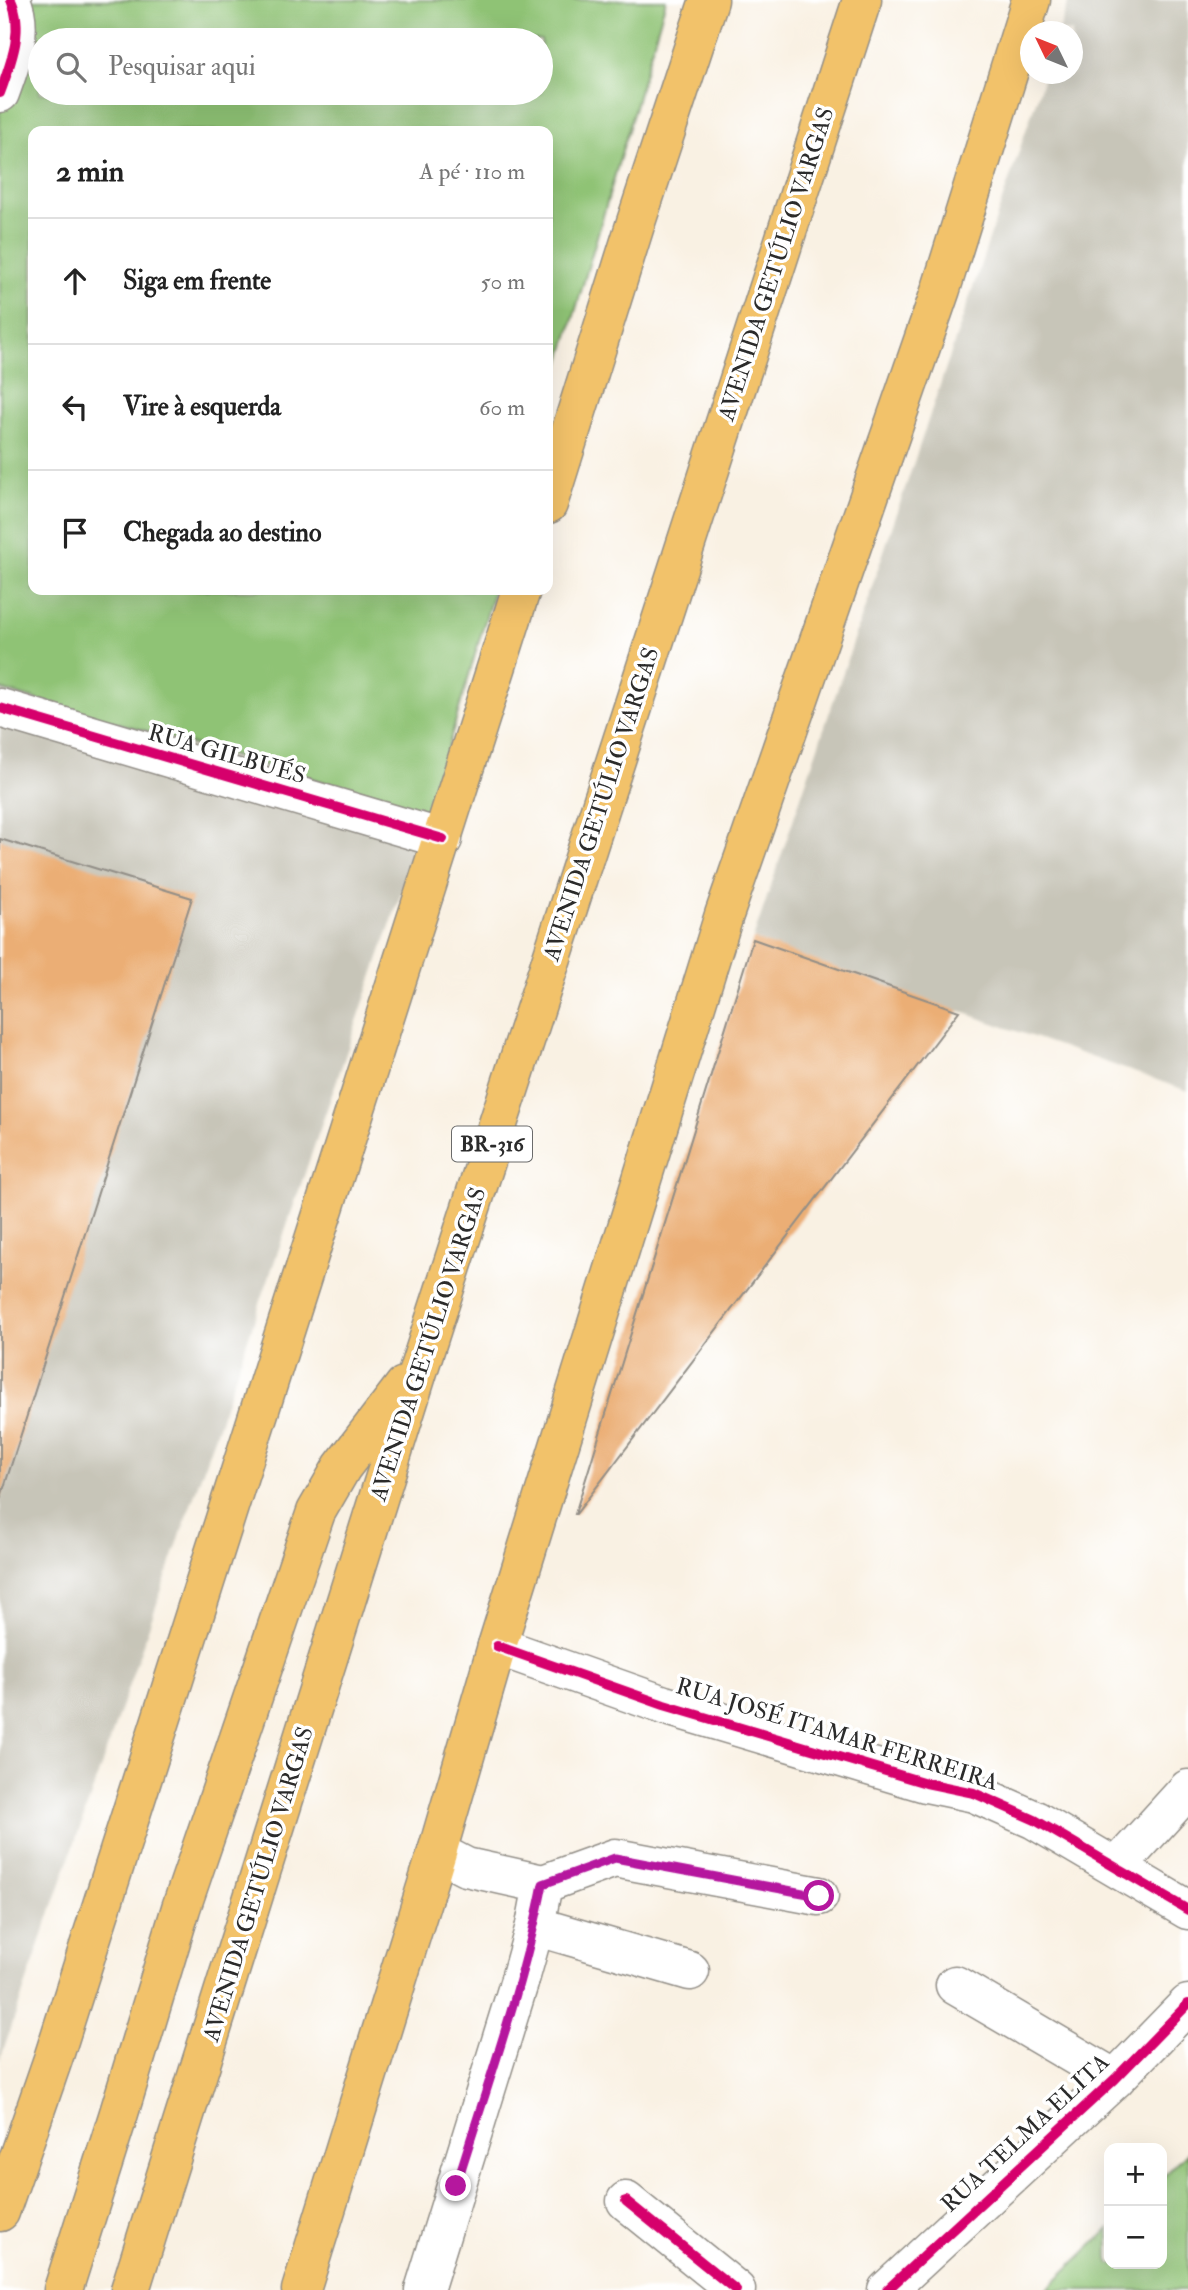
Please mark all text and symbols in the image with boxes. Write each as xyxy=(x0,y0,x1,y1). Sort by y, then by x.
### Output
north arrow xyxy=(1020,21,1083,84)
search box xyxy=(28,28,553,105)
icon: search xyxy=(52,48,90,86)
text: Pesquisar aqui xyxy=(108,51,256,83)
street label: AVENIDA GETÚLIO VARGAS xyxy=(711,104,840,425)
text: 2 min xyxy=(56,153,124,190)
text: A pé · 110 m xyxy=(419,157,525,186)
icon: ahead xyxy=(56,262,94,300)
text: Siga em frente xyxy=(123,265,271,297)
text: 50 m xyxy=(481,267,525,296)
icon: left xyxy=(56,388,94,426)
text: Vire à esquerda xyxy=(123,391,281,423)
text: 60 m xyxy=(479,393,525,422)
icon: arrive xyxy=(56,514,94,552)
text: Chegada ao destino xyxy=(123,517,321,549)
street label: AVENIDA GETÚLIO VARGAS xyxy=(536,644,665,965)
street label: RUA GILBUÉS xyxy=(145,718,309,790)
road number: BR-316 xyxy=(452,1126,532,1162)
street label: AVENIDA GETÚLIO VARGAS xyxy=(363,1184,492,1505)
street label: RUA JOSÉ ITAMAR FERREIRA xyxy=(672,1671,1002,1797)
street label: AVENIDA GETÚLIO VARGAS xyxy=(196,1723,320,2046)
route start xyxy=(803,1880,834,1911)
street label: RUA TELMA ELITA xyxy=(935,2047,1115,2218)
map controls xyxy=(1104,2143,1167,2269)
button: + xyxy=(1104,2143,1167,2206)
route end xyxy=(440,2170,471,2201)
button: − xyxy=(1104,2206,1167,2269)

